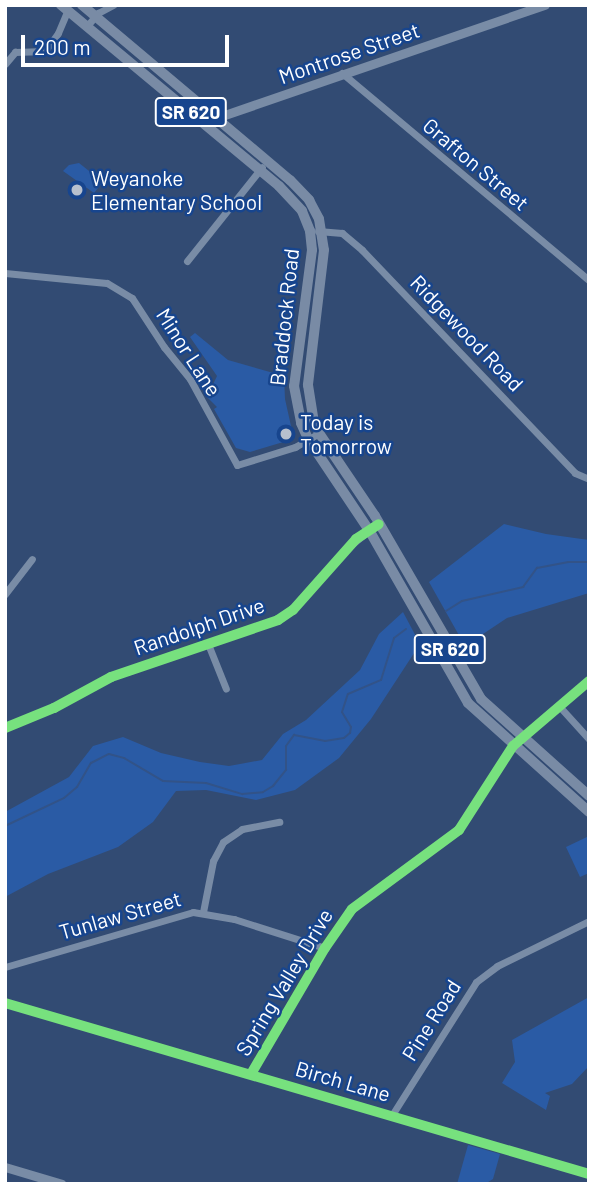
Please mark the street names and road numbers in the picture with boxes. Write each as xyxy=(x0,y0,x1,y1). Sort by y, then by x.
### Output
street label: Montrose Street xyxy=(275,17,423,89)
road number: SR 620 xyxy=(154,96,228,128)
street label: Grafton Street xyxy=(418,112,534,216)
street label: Braddock Road xyxy=(264,247,304,387)
street label: Ridgewood Road xyxy=(405,270,529,396)
street label: Minor Lane xyxy=(151,303,227,401)
street label: Randolph Drive xyxy=(130,592,268,660)
road number: SR 620 xyxy=(413,634,487,664)
street label: Tunlaw Street xyxy=(56,886,184,944)
street label: Spring Valley Drive xyxy=(230,904,338,1060)
street label: Pine Road xyxy=(396,975,466,1065)
street label: Birch Lane xyxy=(293,1055,393,1107)

